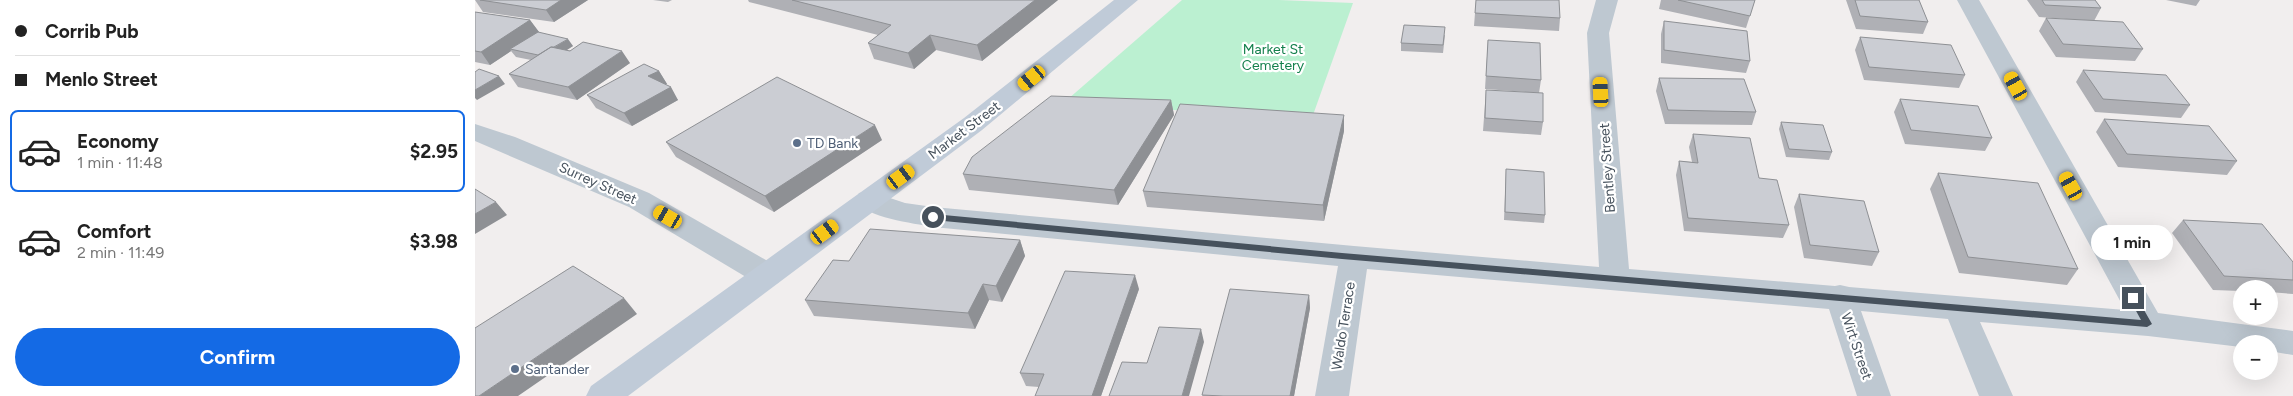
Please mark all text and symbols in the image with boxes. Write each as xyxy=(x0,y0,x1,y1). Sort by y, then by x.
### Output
text: Corrib Pub xyxy=(45,20,139,43)
park label: Market St Cemetery xyxy=(1242,41,1305,74)
car xyxy=(1015,63,1048,93)
text: Menlo Street xyxy=(45,68,158,91)
car xyxy=(2002,69,2029,103)
car xyxy=(1592,77,1609,107)
street label: Market Street xyxy=(925,98,1004,163)
street label: Bentley Street xyxy=(1596,123,1619,213)
icon: car xyxy=(17,129,62,174)
text: Economy xyxy=(77,130,159,153)
place label: TD Bank xyxy=(807,135,858,152)
marker: TD Bank xyxy=(791,137,803,149)
text: $2.95 xyxy=(410,140,458,163)
text: 1 min · 11:48 xyxy=(77,153,163,172)
street label: Surrey Street xyxy=(556,159,639,208)
car xyxy=(884,162,917,192)
car xyxy=(2057,169,2084,203)
car xyxy=(651,203,684,231)
route start xyxy=(922,206,944,228)
car xyxy=(808,217,841,247)
icon: car xyxy=(17,219,62,264)
text: Comfort xyxy=(77,220,152,243)
callout: 1 min xyxy=(2092,226,2174,260)
text: $3.98 xyxy=(410,230,458,253)
text: 1 min xyxy=(2113,233,2151,252)
text: 2 min · 11:49 xyxy=(77,243,164,262)
street label: Waldo Terrace xyxy=(1328,280,1359,371)
map controls xyxy=(2233,280,2278,380)
button: + xyxy=(2233,280,2278,325)
route end xyxy=(2122,287,2144,309)
street label: Wirt Street xyxy=(1837,311,1876,382)
button: Confirm xyxy=(15,328,460,386)
button: − xyxy=(2233,335,2278,380)
place label: Santander xyxy=(525,361,590,378)
marker: Santander xyxy=(509,363,521,375)

